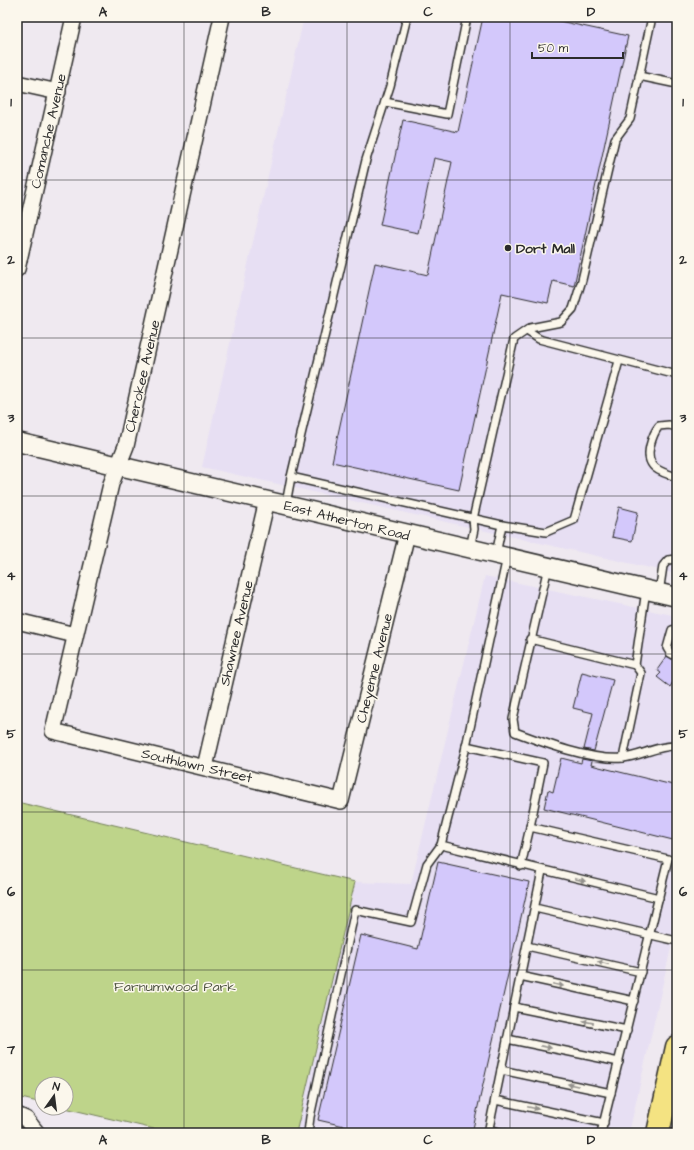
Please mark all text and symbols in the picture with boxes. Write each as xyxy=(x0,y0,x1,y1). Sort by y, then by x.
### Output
text: A xyxy=(99,3,108,21)
text: B xyxy=(261,3,271,21)
text: C xyxy=(423,3,433,21)
text: D xyxy=(587,3,596,21)
scale bar xyxy=(532,34,623,60)
text: 50 m xyxy=(538,40,569,57)
street label: Comanche Avenue xyxy=(26,71,72,191)
text: 1 xyxy=(10,93,12,111)
text: 1 xyxy=(682,93,684,111)
place label: Dort Mall xyxy=(516,239,576,259)
marker: Dort Mall xyxy=(503,243,513,253)
text: 2 xyxy=(6,251,15,269)
text: 2 xyxy=(678,251,687,269)
street label: Cherokee Avenue xyxy=(120,318,166,434)
text: 3 xyxy=(7,409,15,427)
text: 3 xyxy=(679,409,687,427)
street label: East Atherton Road xyxy=(282,496,412,546)
text: 4 xyxy=(7,567,16,585)
text: 4 xyxy=(679,567,688,585)
street label: Shawnee Avenue xyxy=(215,578,259,688)
street label: Cheyenne Avenue xyxy=(352,611,398,725)
text: 5 xyxy=(6,725,16,743)
text: 5 xyxy=(678,725,688,743)
street label: Southlawn Street xyxy=(139,744,254,789)
one-way arrow xyxy=(574,877,586,883)
text: 6 xyxy=(7,883,16,901)
text: 6 xyxy=(679,883,688,901)
one-way arrow xyxy=(597,960,609,966)
park label: Farnumwood Park xyxy=(114,977,236,997)
one-way arrow xyxy=(552,982,565,988)
one-way arrow xyxy=(582,1019,594,1025)
text: 7 xyxy=(6,1041,16,1059)
text: 7 xyxy=(678,1041,688,1059)
one-way arrow xyxy=(540,1044,552,1050)
north arrow xyxy=(34,1076,74,1116)
text: N xyxy=(51,1079,62,1095)
one-way arrow xyxy=(567,1081,579,1087)
one-way arrow xyxy=(527,1105,539,1111)
text: A xyxy=(99,1131,108,1149)
text: B xyxy=(261,1131,271,1149)
text: C xyxy=(423,1131,433,1149)
text: D xyxy=(587,1131,596,1149)

